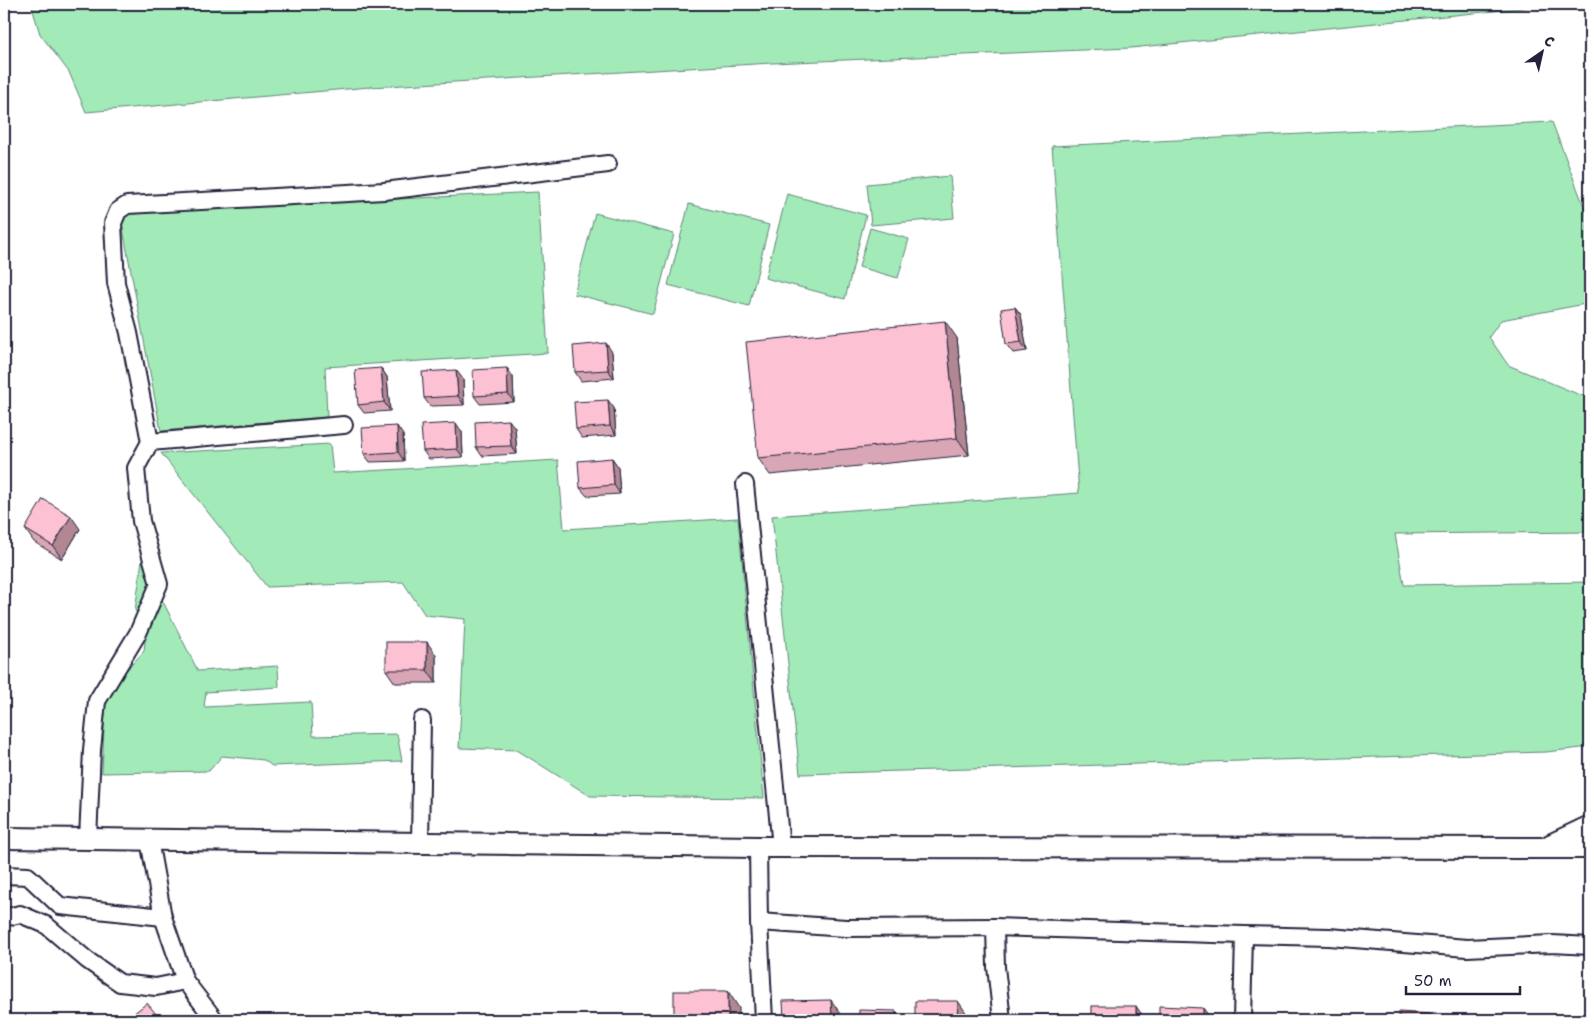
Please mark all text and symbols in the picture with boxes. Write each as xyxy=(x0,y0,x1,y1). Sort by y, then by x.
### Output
north arrow xyxy=(1516,28,1566,78)
text: С xyxy=(1541,31,1558,51)
scale bar xyxy=(1406,964,1520,996)
text: 50 m xyxy=(1414,971,1452,991)

